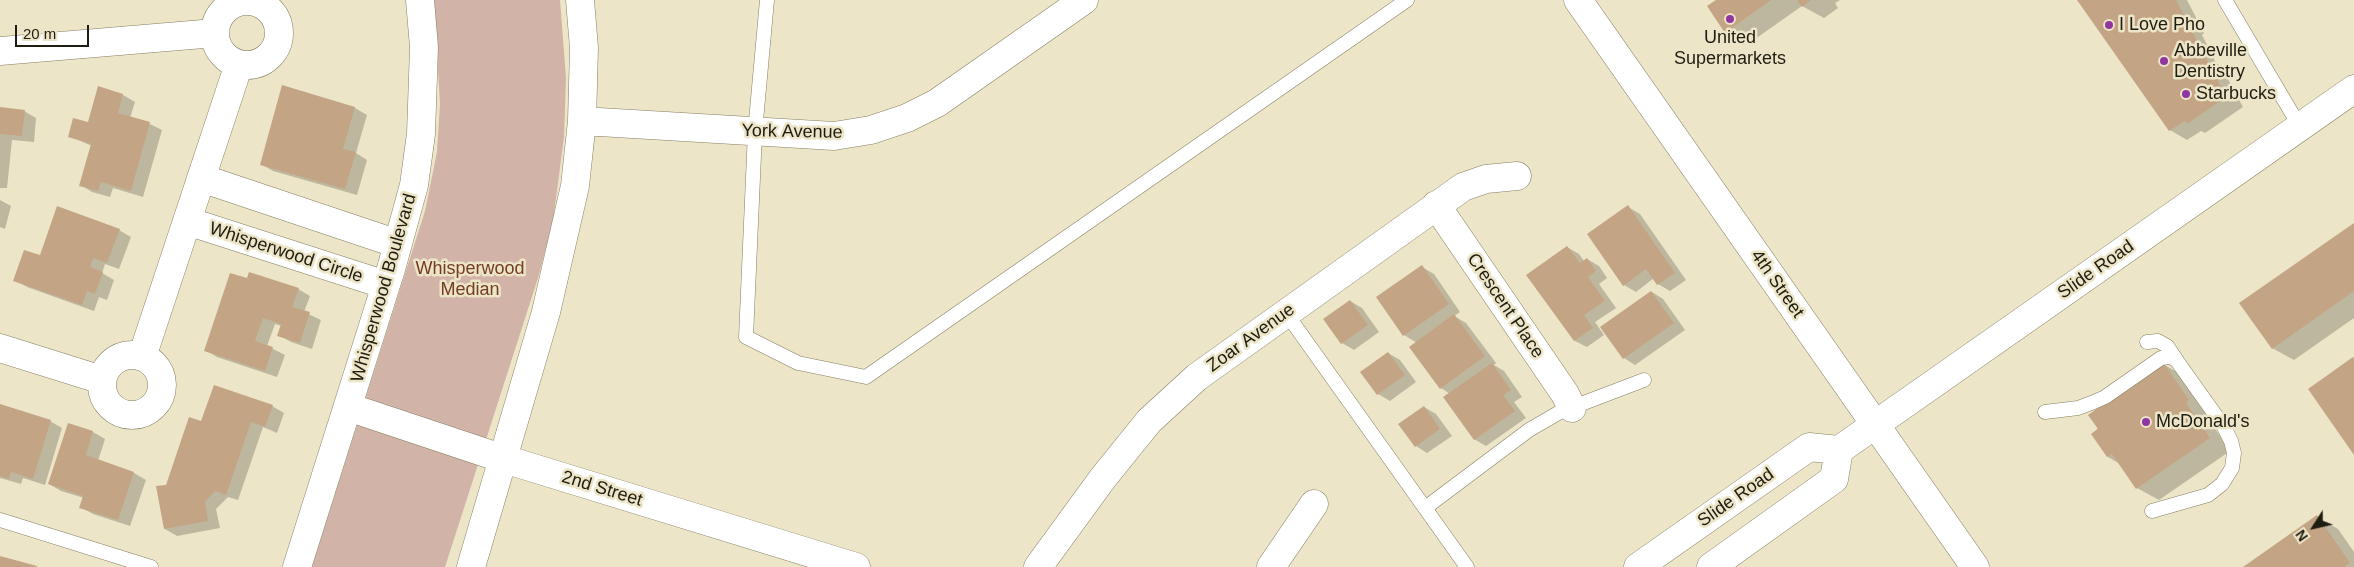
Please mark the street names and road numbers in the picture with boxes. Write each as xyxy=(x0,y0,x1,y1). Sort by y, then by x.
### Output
street label: York Avenue xyxy=(741,120,843,144)
street label: Whisperwood Boulevard xyxy=(347,191,421,385)
street label: Whisperwood Circle xyxy=(207,218,365,288)
street label: Slide Road xyxy=(2054,236,2138,304)
street label: 4th Street xyxy=(1746,246,1808,322)
street label: Crescent Place xyxy=(1462,249,1548,363)
street label: Zoar Avenue xyxy=(1203,299,1299,377)
street label: Slide Road xyxy=(1694,464,1778,532)
street label: 2nd Street xyxy=(559,467,645,511)

